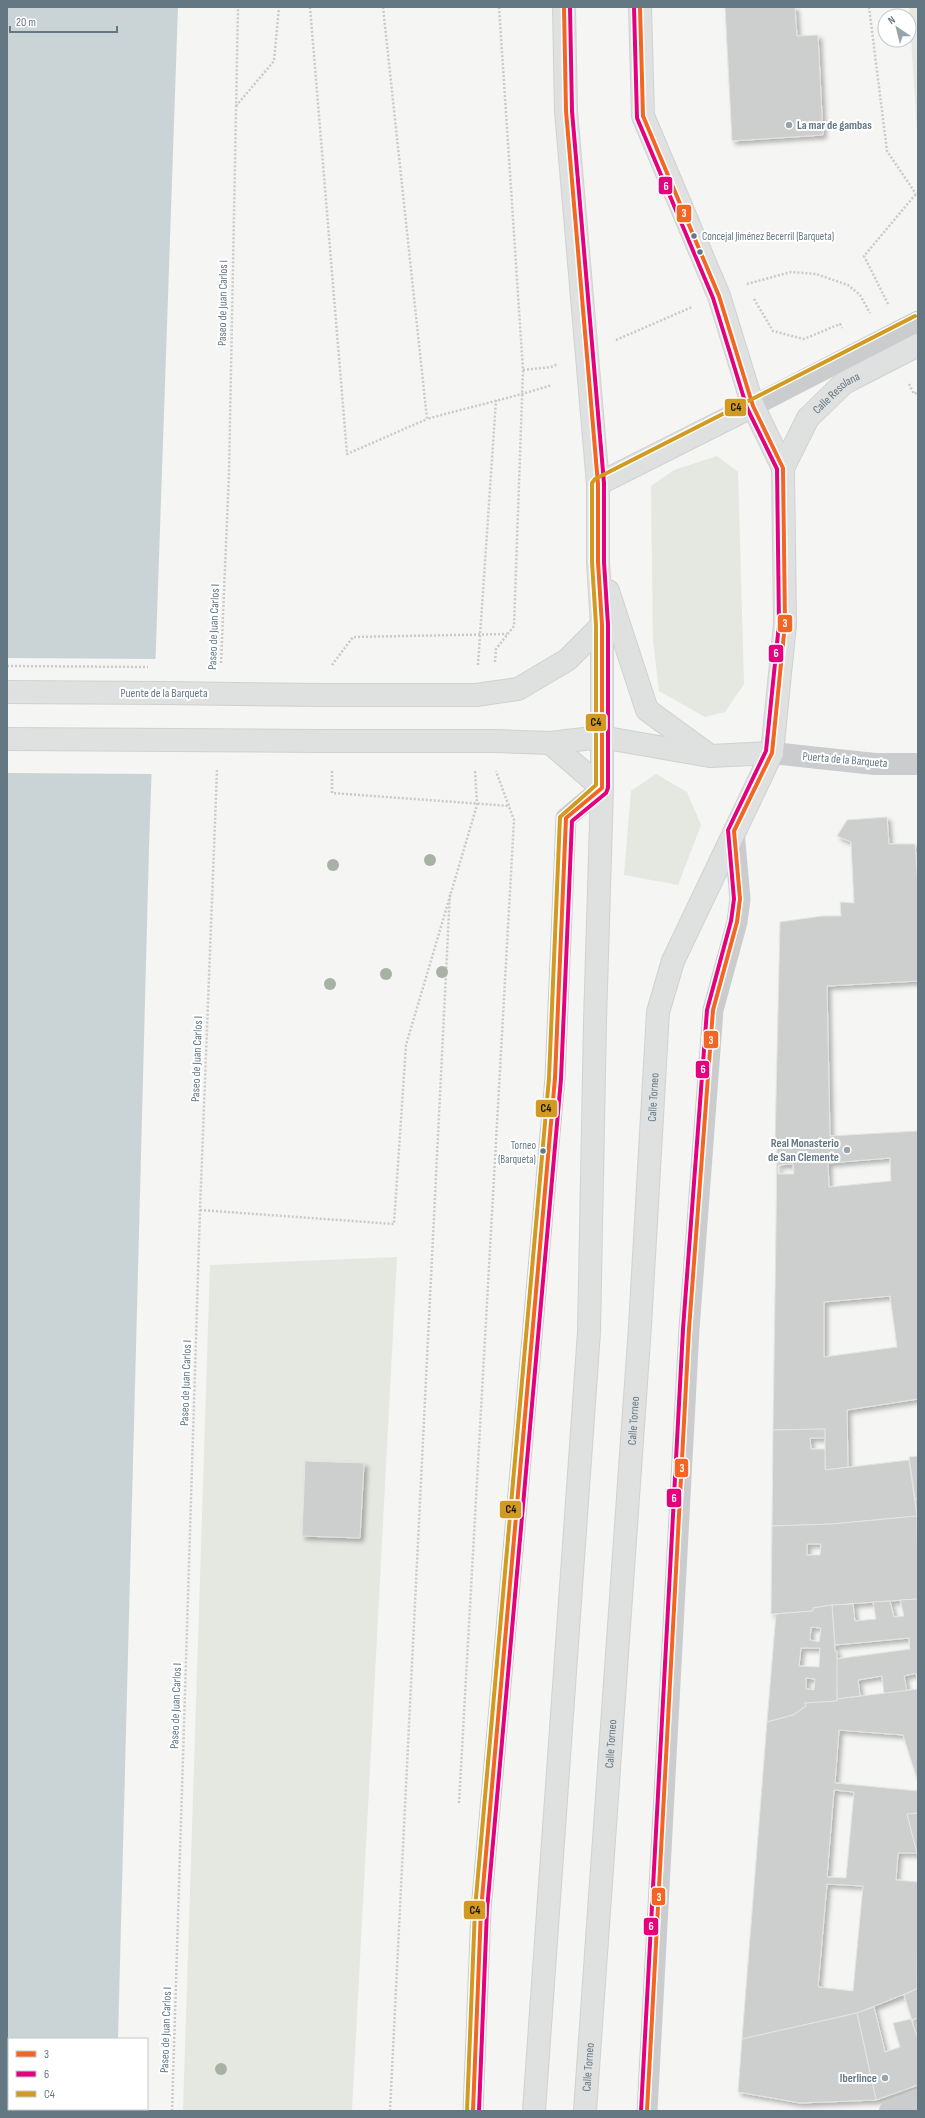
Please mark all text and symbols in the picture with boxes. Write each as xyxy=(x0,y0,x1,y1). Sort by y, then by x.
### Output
scale bar xyxy=(10,8,117,34)
north arrow xyxy=(877,8,917,48)
text: N xyxy=(885,13,898,27)
text: 20 m xyxy=(16,15,36,30)
place label: La mar de gambas xyxy=(797,118,872,133)
marker: La mar de gambas xyxy=(784,120,794,130)
line badge: 6 xyxy=(658,176,673,195)
text: 6 xyxy=(663,180,669,193)
line badge: 3 xyxy=(676,204,692,223)
text: 3 xyxy=(682,207,687,220)
place label: Concejal Jiménez Becerril (Barqueta) xyxy=(702,230,834,243)
marker: Concejal Jiménez Becerril (Barqueta) xyxy=(689,231,699,241)
unlabelled marker xyxy=(695,247,705,257)
street label: Paseo de Juan Carlos I xyxy=(215,260,231,346)
street label: Calle Resolana xyxy=(809,369,863,417)
line badge: C4 xyxy=(724,398,747,417)
text: C4 xyxy=(731,401,741,414)
street label: Paseo de Juan Carlos I xyxy=(205,584,223,670)
line badge: 3 xyxy=(777,614,793,633)
text: 3 xyxy=(783,617,788,630)
line badge: 6 xyxy=(768,644,784,663)
text: 6 xyxy=(773,647,779,660)
street label: Puente de la Barqueta xyxy=(120,686,208,701)
line badge: C4 xyxy=(585,713,607,732)
text: C4 xyxy=(591,716,601,729)
street label: Puerta de la Barqueta xyxy=(802,749,889,771)
street label: Paseo de Juan Carlos I xyxy=(188,1016,206,1102)
line badge: 3 xyxy=(703,1030,719,1049)
text: 3 xyxy=(709,1034,714,1047)
line badge: 6 xyxy=(695,1060,710,1079)
text: 6 xyxy=(700,1063,706,1076)
street label: Calle Torneo xyxy=(644,1072,662,1122)
line badge: C4 xyxy=(535,1099,558,1118)
text: C4 xyxy=(541,1102,551,1115)
place label: Real Monasterio de San Clemente xyxy=(768,1136,839,1165)
place label: Torneo (Barqueta) xyxy=(498,1139,536,1166)
marker: Real Monasterio de San Clemente xyxy=(842,1145,852,1155)
marker: Torneo (Barqueta) xyxy=(538,1146,548,1156)
street label: Paseo de Juan Carlos I xyxy=(177,1340,195,1426)
street label: Calle Torneo xyxy=(624,1396,643,1446)
line badge: 3 xyxy=(674,1458,689,1478)
text: 3 xyxy=(680,1462,685,1475)
line badge: 6 xyxy=(666,1488,682,1508)
text: 6 xyxy=(671,1492,677,1505)
line badge: C4 xyxy=(499,1500,522,1519)
text: C4 xyxy=(506,1503,516,1516)
street label: Paseo de Juan Carlos I xyxy=(167,1663,185,1749)
street label: Calle Torneo xyxy=(602,1719,620,1769)
line badge: 3 xyxy=(651,1887,666,1906)
text: 3 xyxy=(657,1891,662,1904)
line badge: C4 xyxy=(463,1900,486,1920)
text: C4 xyxy=(470,1904,480,1917)
line badge: 6 xyxy=(643,1917,659,1936)
text: 6 xyxy=(648,1920,654,1933)
street label: Paseo de Juan Carlos I xyxy=(157,1987,175,2073)
legend xyxy=(8,2038,148,2110)
street label: Calle Torneo xyxy=(579,2042,597,2092)
text: 3 xyxy=(44,2047,49,2062)
text: 6 xyxy=(44,2067,49,2082)
place label: Iberlince xyxy=(840,2071,877,2086)
marker: Iberlince xyxy=(880,2073,890,2083)
text: C4 xyxy=(44,2087,55,2102)

